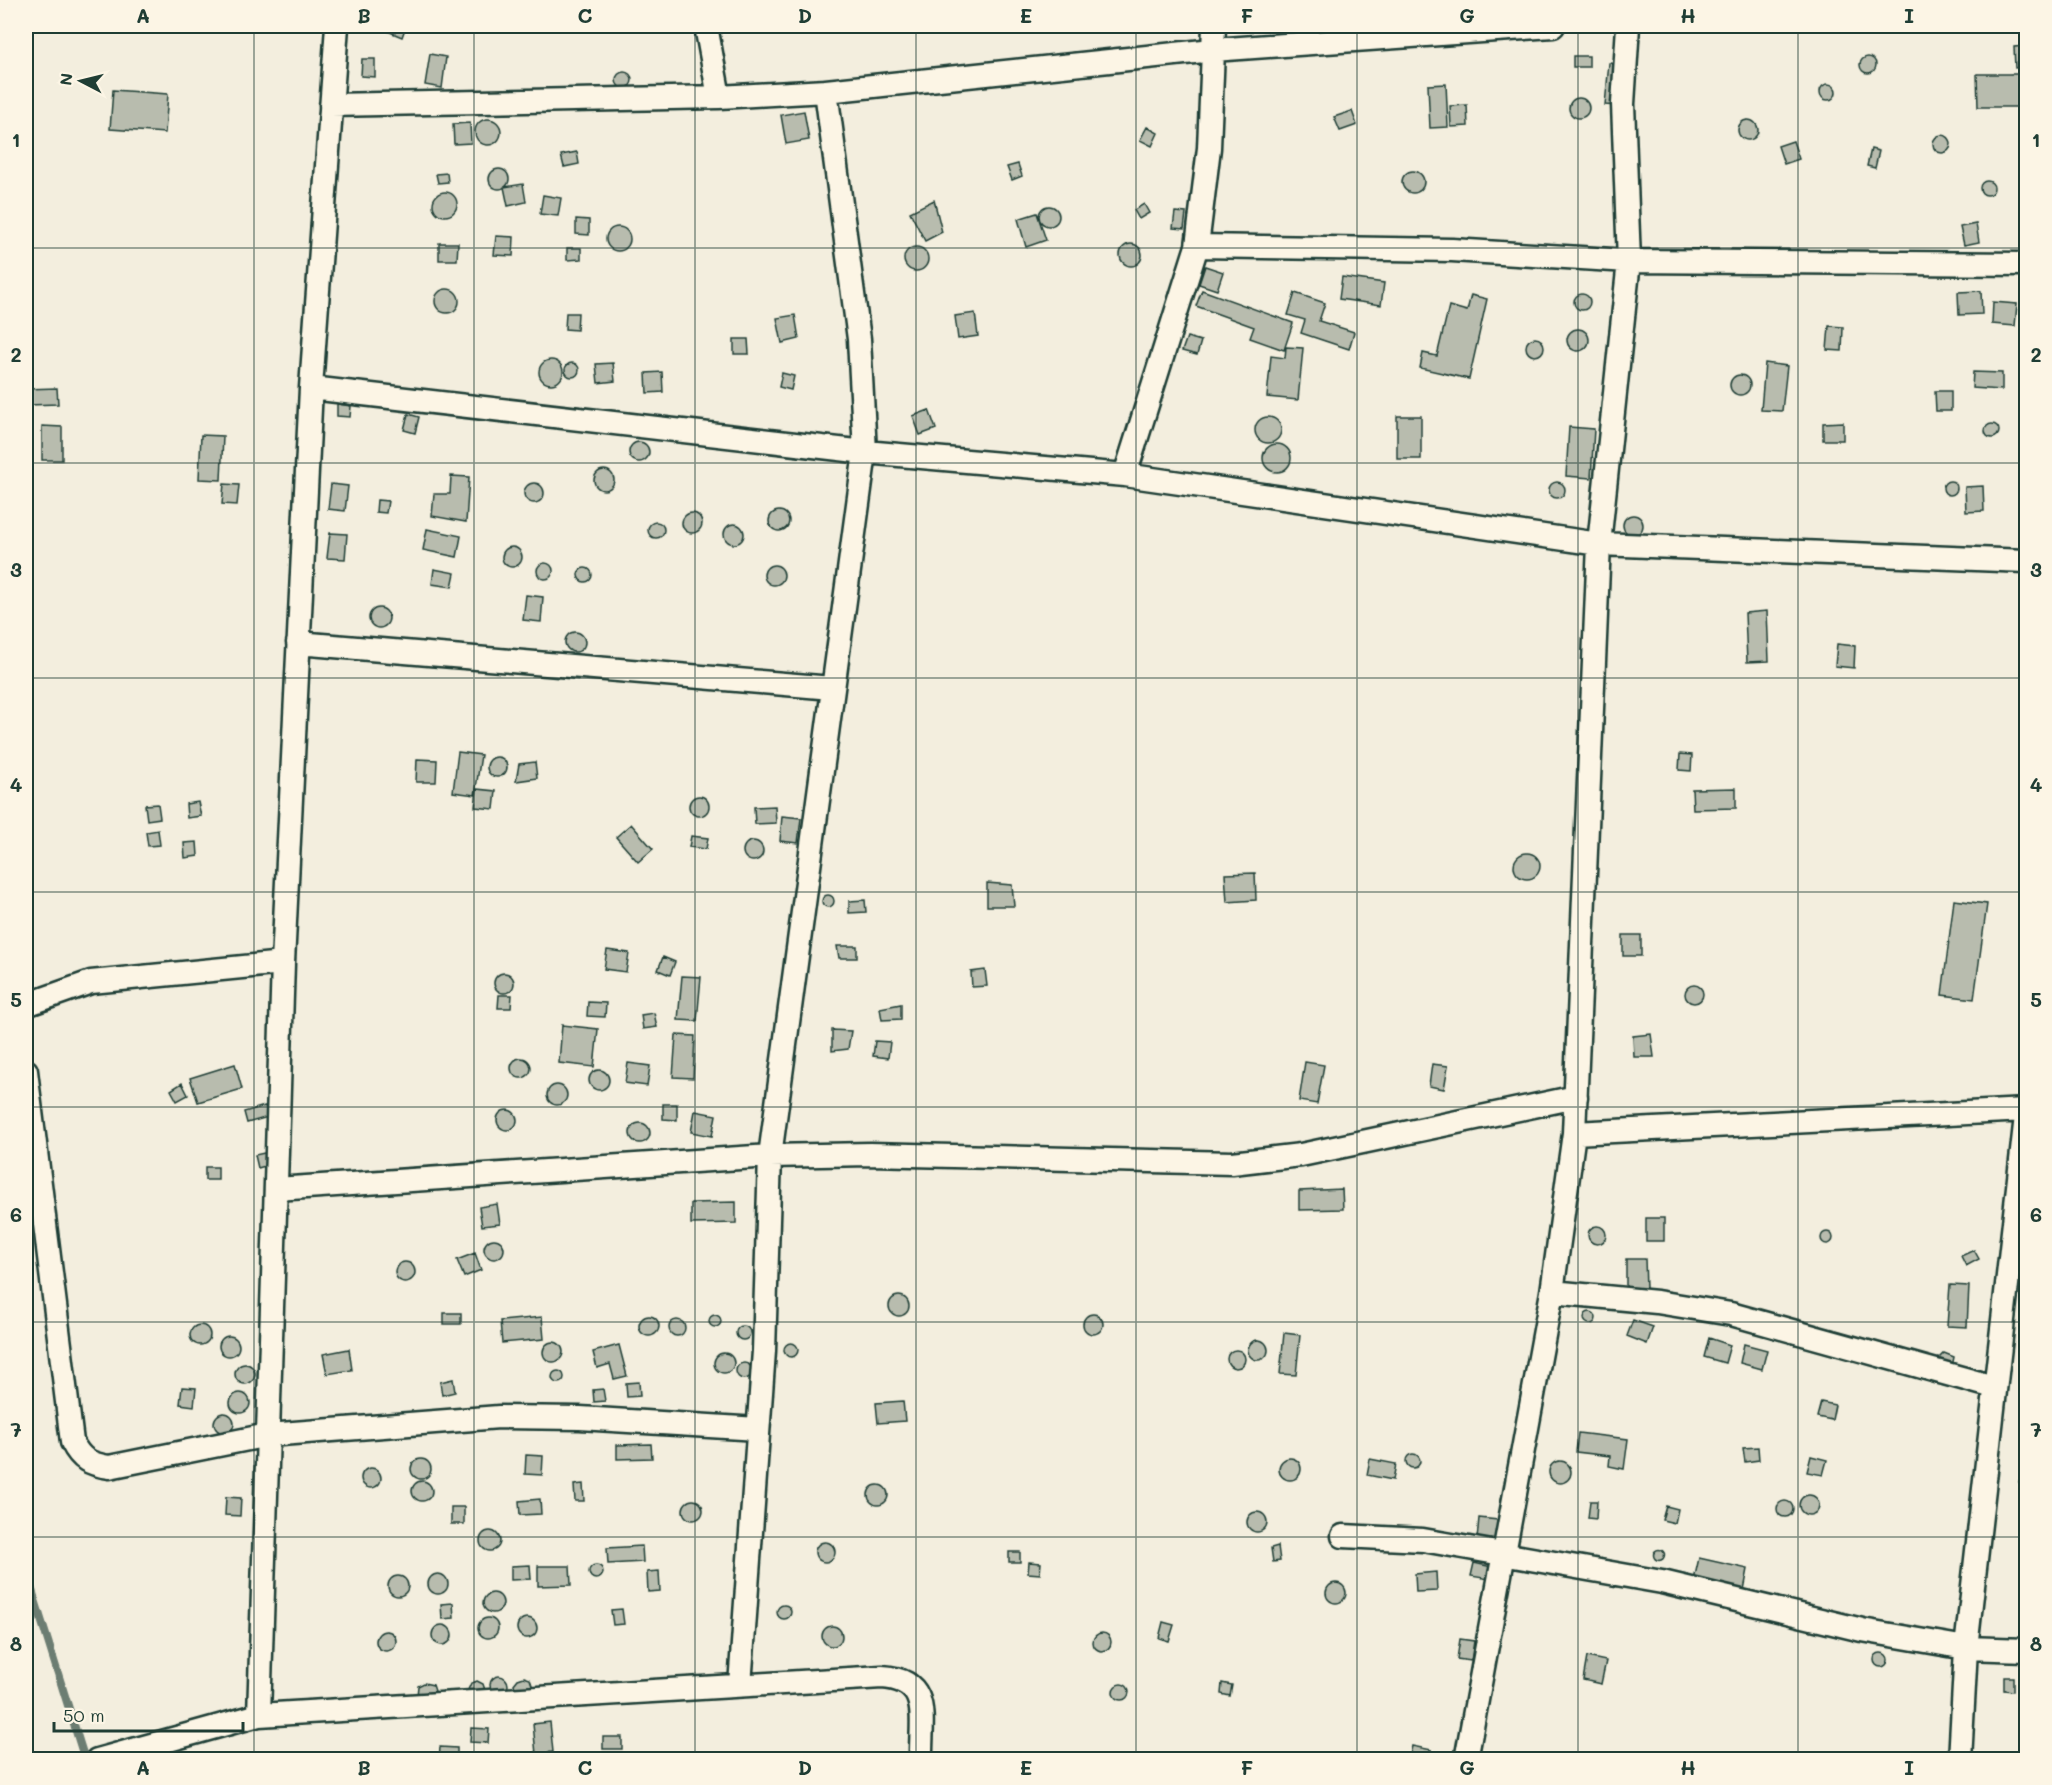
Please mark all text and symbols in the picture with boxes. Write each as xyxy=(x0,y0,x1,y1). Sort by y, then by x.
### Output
text: A xyxy=(136,2,150,28)
text: B xyxy=(357,2,371,28)
text: C xyxy=(578,2,593,28)
text: D xyxy=(798,2,812,28)
text: E xyxy=(1020,2,1032,28)
text: F xyxy=(1241,2,1254,28)
text: G xyxy=(1459,2,1475,28)
text: H xyxy=(1680,2,1696,28)
text: I xyxy=(1904,2,1914,28)
north arrow xyxy=(51,51,111,111)
text: N xyxy=(54,72,77,86)
text: 1 xyxy=(12,126,20,152)
text: 1 xyxy=(2032,126,2040,152)
text: 2 xyxy=(10,341,22,367)
text: 2 xyxy=(2030,341,2042,367)
text: 3 xyxy=(10,556,22,582)
text: 3 xyxy=(2030,556,2042,582)
text: 4 xyxy=(10,771,23,797)
text: 4 xyxy=(2030,771,2043,797)
text: 5 xyxy=(10,986,22,1012)
text: 5 xyxy=(2030,986,2042,1012)
text: 6 xyxy=(10,1201,22,1227)
text: 6 xyxy=(2030,1201,2042,1227)
text: 7 xyxy=(10,1416,22,1442)
text: 7 xyxy=(2030,1416,2042,1442)
text: 8 xyxy=(10,1630,22,1656)
text: 8 xyxy=(2030,1630,2042,1656)
scale bar xyxy=(54,1695,243,1733)
text: 50 m xyxy=(63,1703,105,1727)
text: A xyxy=(136,1754,150,1780)
text: B xyxy=(357,1754,371,1780)
text: C xyxy=(578,1754,593,1780)
text: D xyxy=(798,1754,812,1780)
text: E xyxy=(1020,1754,1032,1780)
text: F xyxy=(1241,1754,1254,1780)
text: G xyxy=(1459,1754,1475,1780)
text: H xyxy=(1680,1754,1696,1780)
text: I xyxy=(1904,1754,1914,1780)

